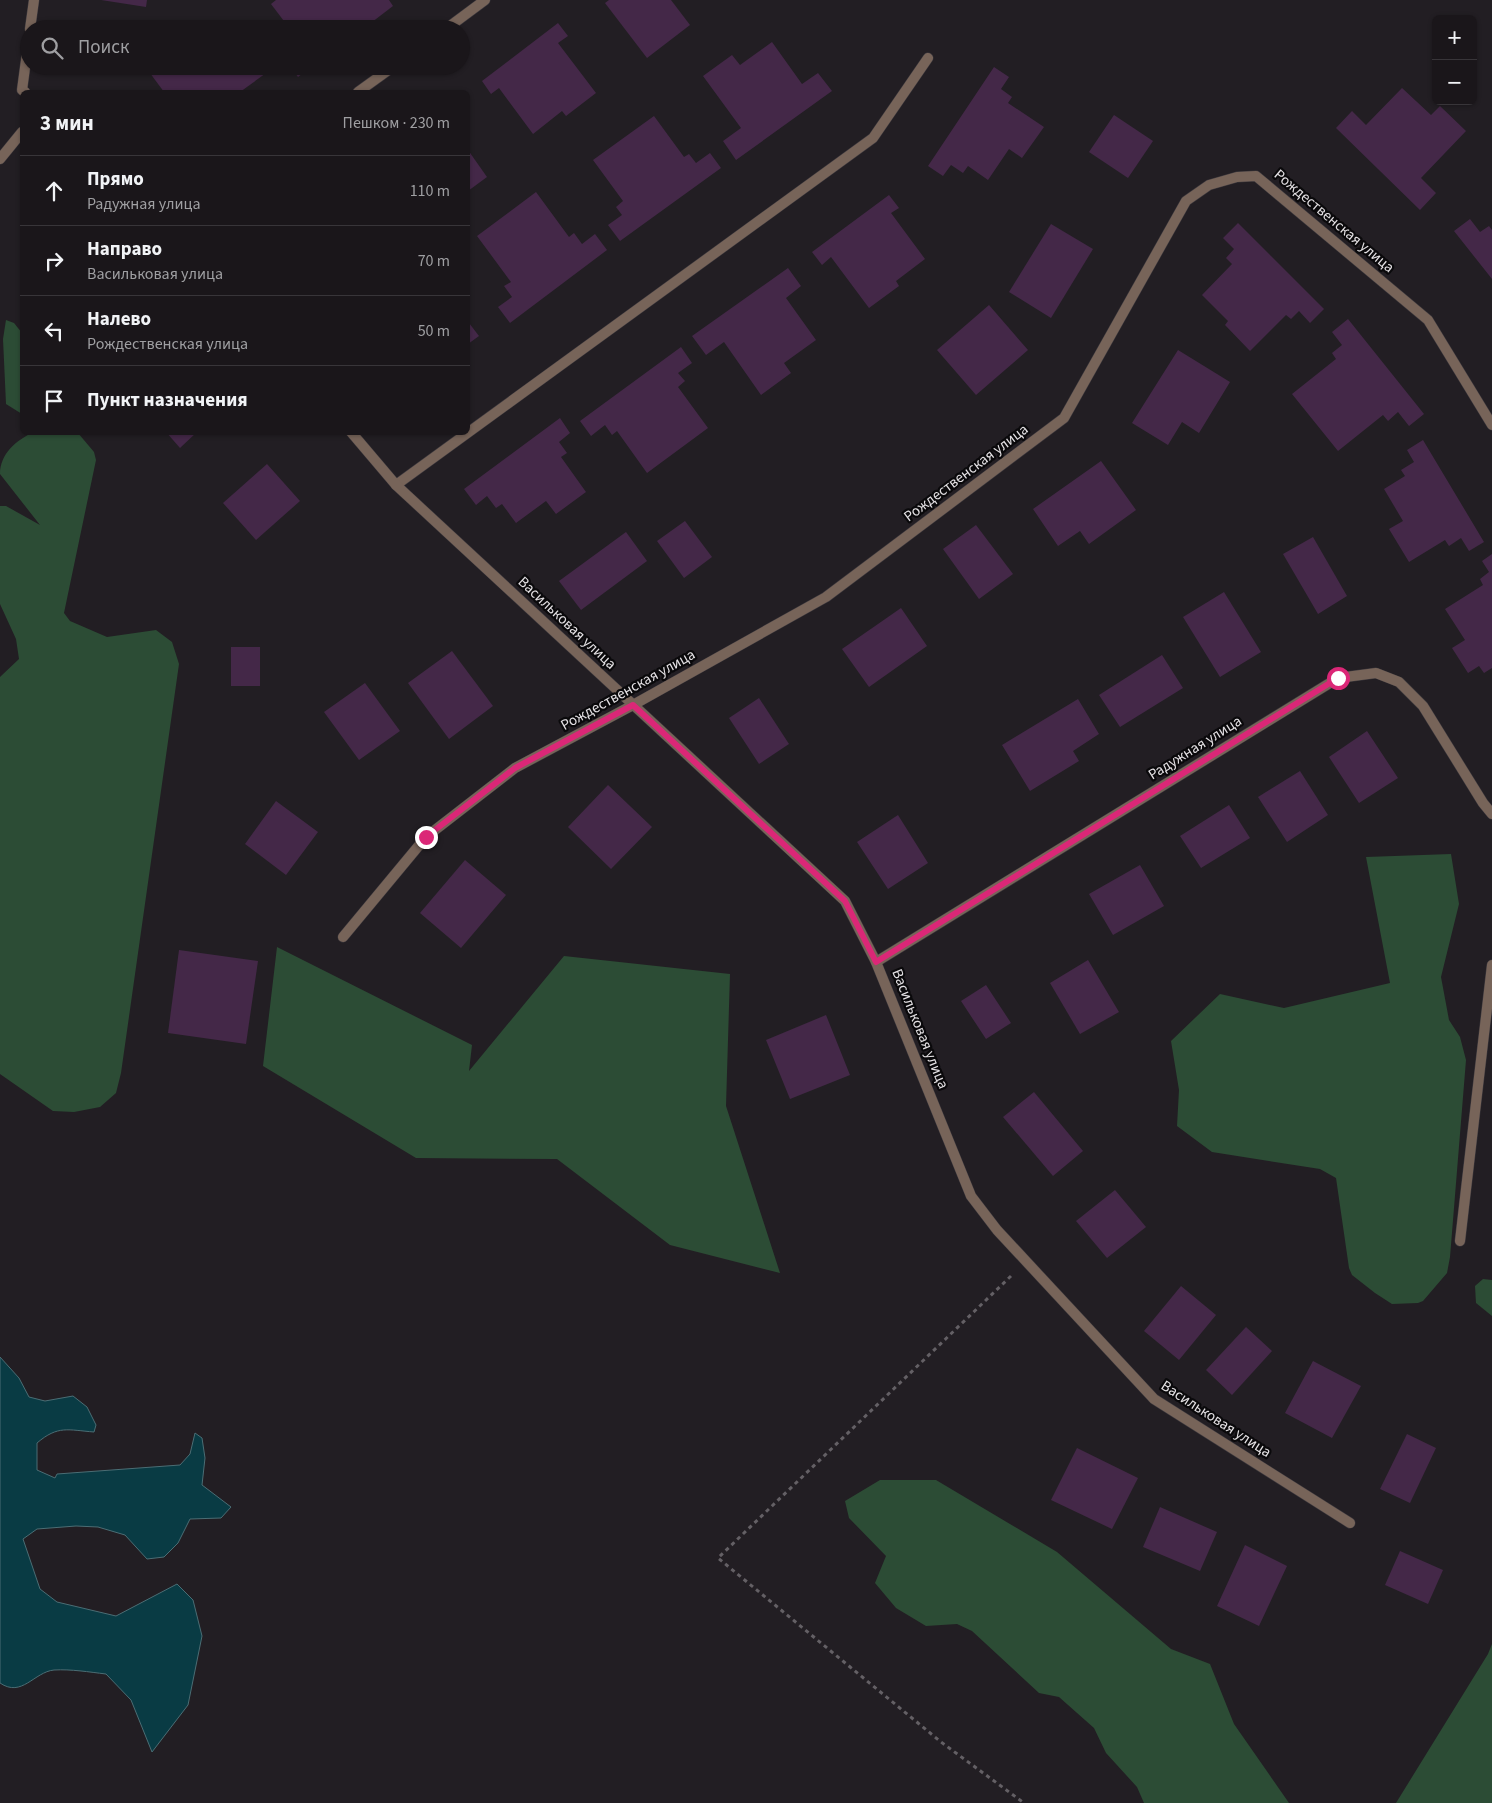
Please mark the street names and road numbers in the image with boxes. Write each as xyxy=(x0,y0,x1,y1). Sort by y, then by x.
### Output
street label: Рождественская улица xyxy=(1269,164,1399,278)
street label: Рождественская улица xyxy=(899,419,1033,527)
street label: Васильковая улица xyxy=(513,572,621,674)
street label: Рождественская улица xyxy=(557,644,699,736)
street label: Радужная улица xyxy=(1144,711,1246,785)
street label: Васильковая улица xyxy=(886,966,954,1092)
street label: Васильковая улица xyxy=(1157,1375,1275,1463)

